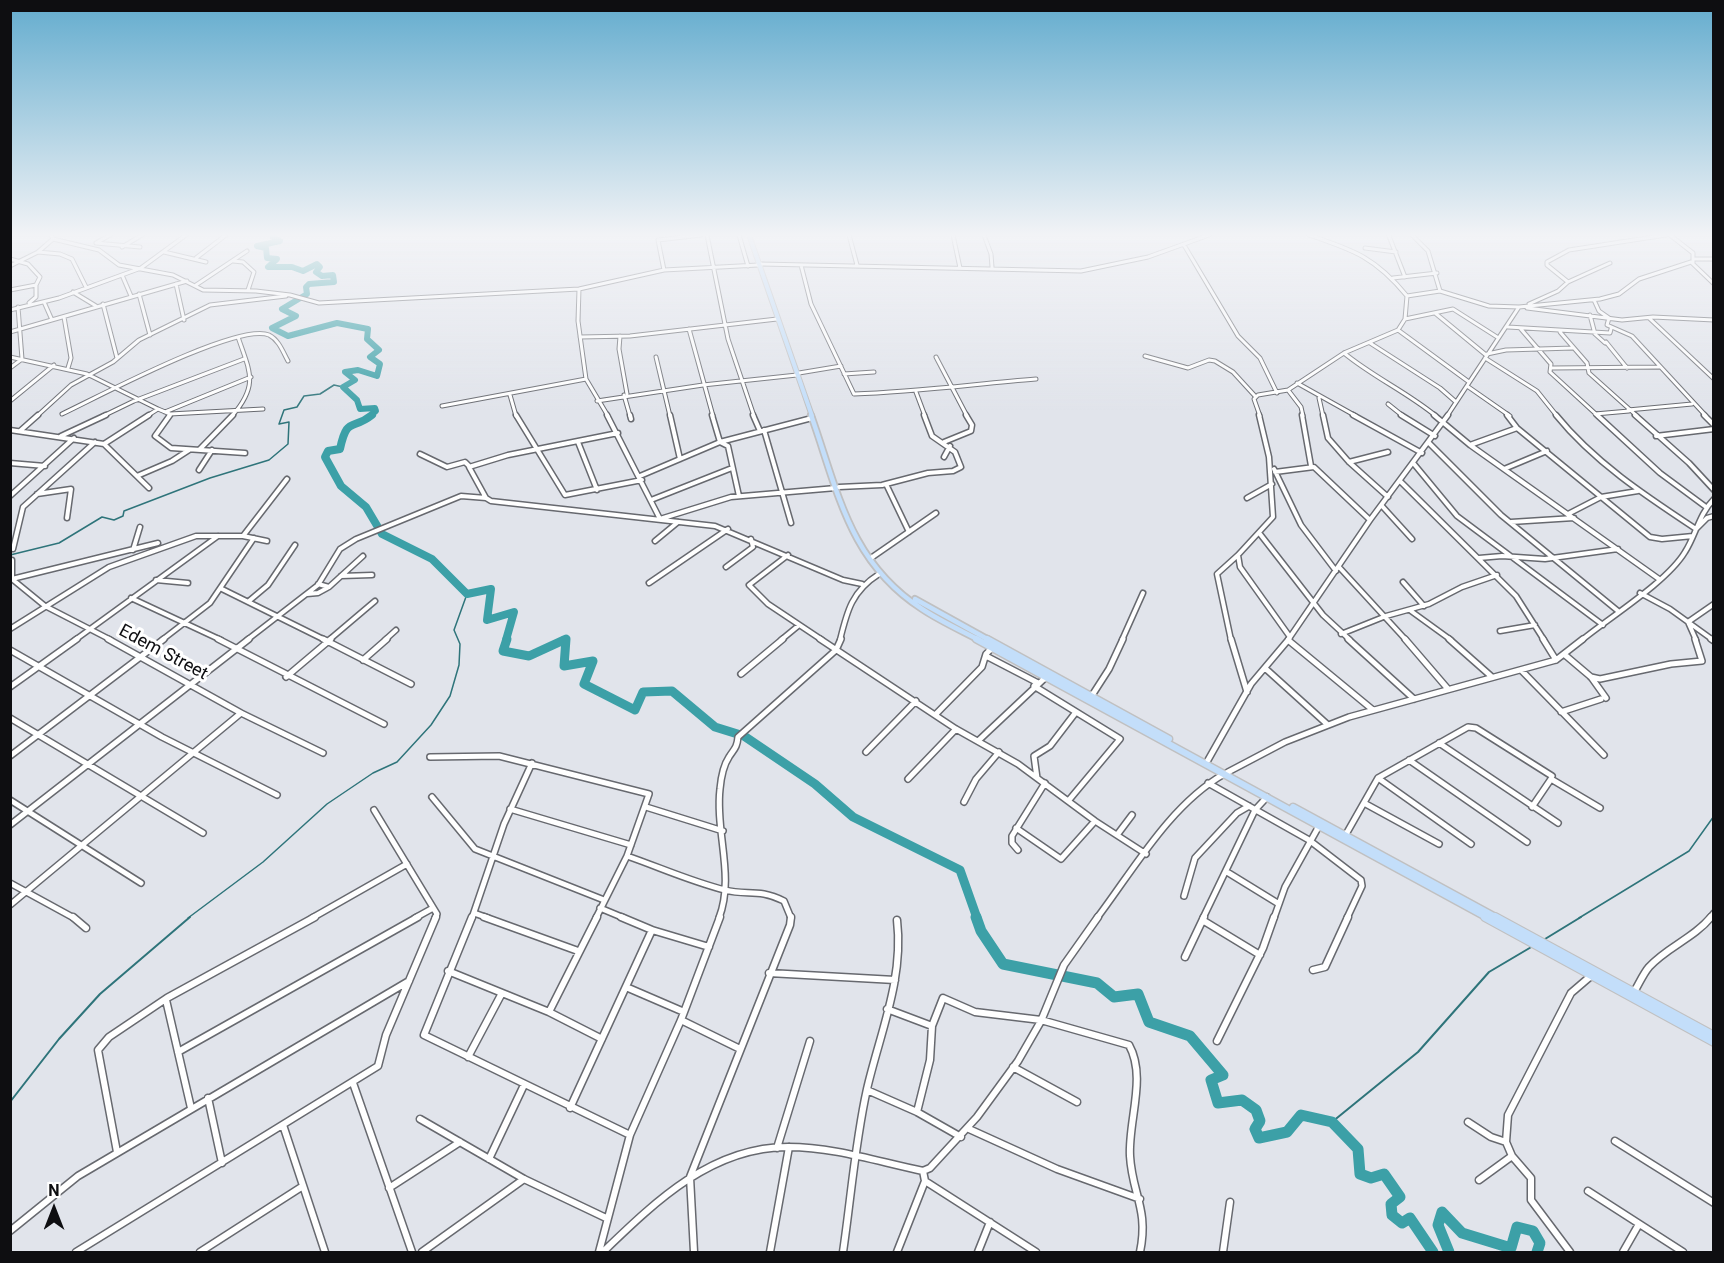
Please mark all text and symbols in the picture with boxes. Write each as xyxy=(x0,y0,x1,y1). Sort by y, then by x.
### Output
street label: Edem Street xyxy=(115,621,211,685)
north arrow xyxy=(24,1179,84,1239)
text: N xyxy=(48,1181,60,1200)

